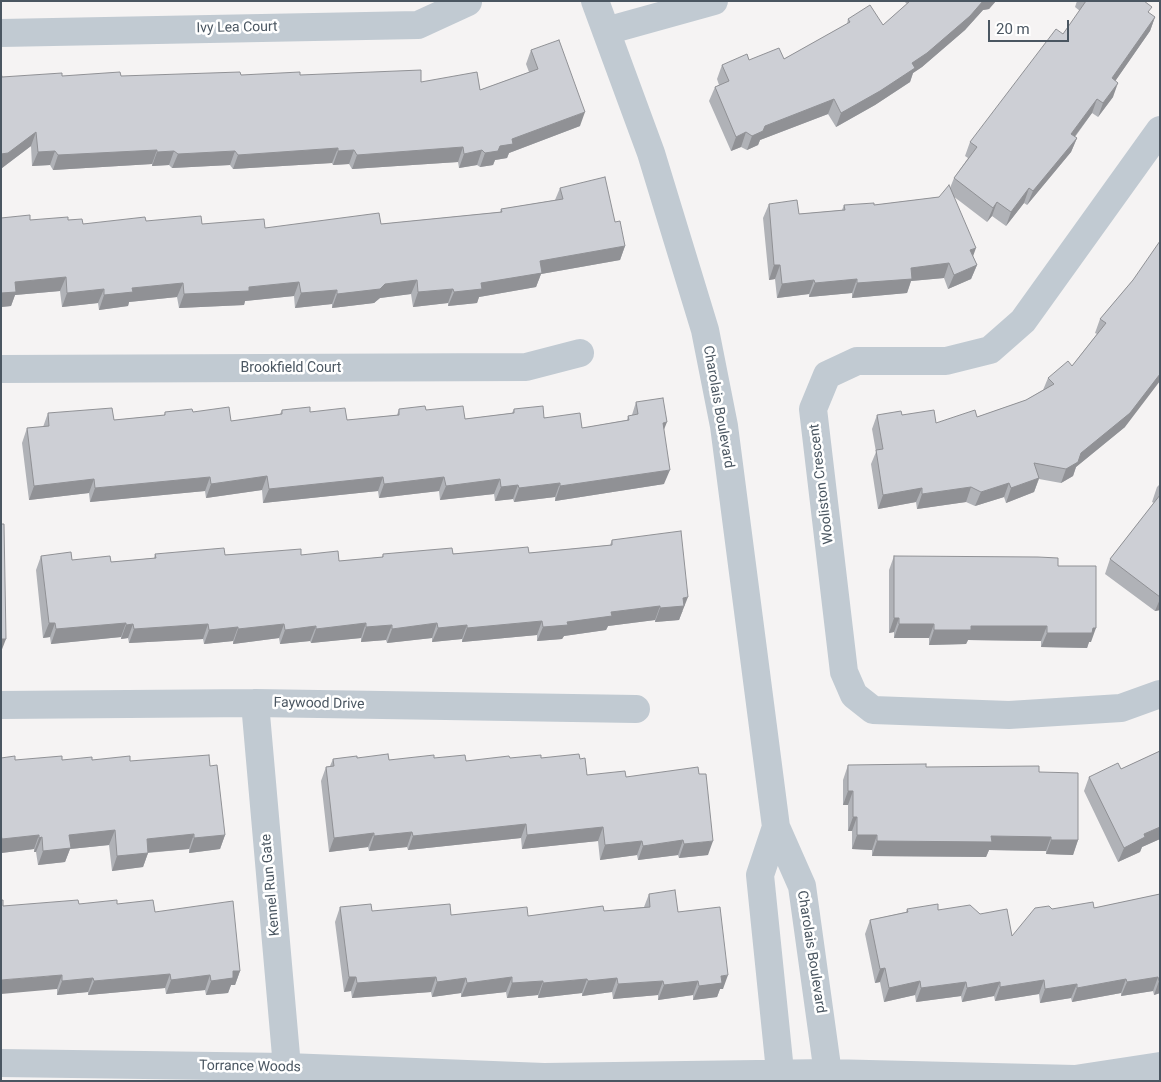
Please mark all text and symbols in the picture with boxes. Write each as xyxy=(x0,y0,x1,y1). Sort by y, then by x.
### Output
scale bar xyxy=(991,10,1072,42)
street label: Ivy Lea Court xyxy=(196,19,278,37)
text: 20 m xyxy=(996,20,1030,38)
street label: Charolais Boulevard xyxy=(699,344,737,470)
street label: Brookfield Court xyxy=(241,360,341,376)
street label: Wooliston Crescent xyxy=(806,423,838,545)
street label: Faywood Drive xyxy=(273,695,365,713)
street label: Kennel Run Gate xyxy=(258,833,284,937)
street label: Charolais Boulevard xyxy=(793,889,829,1015)
street label: Torrance Woods xyxy=(199,1058,301,1076)

